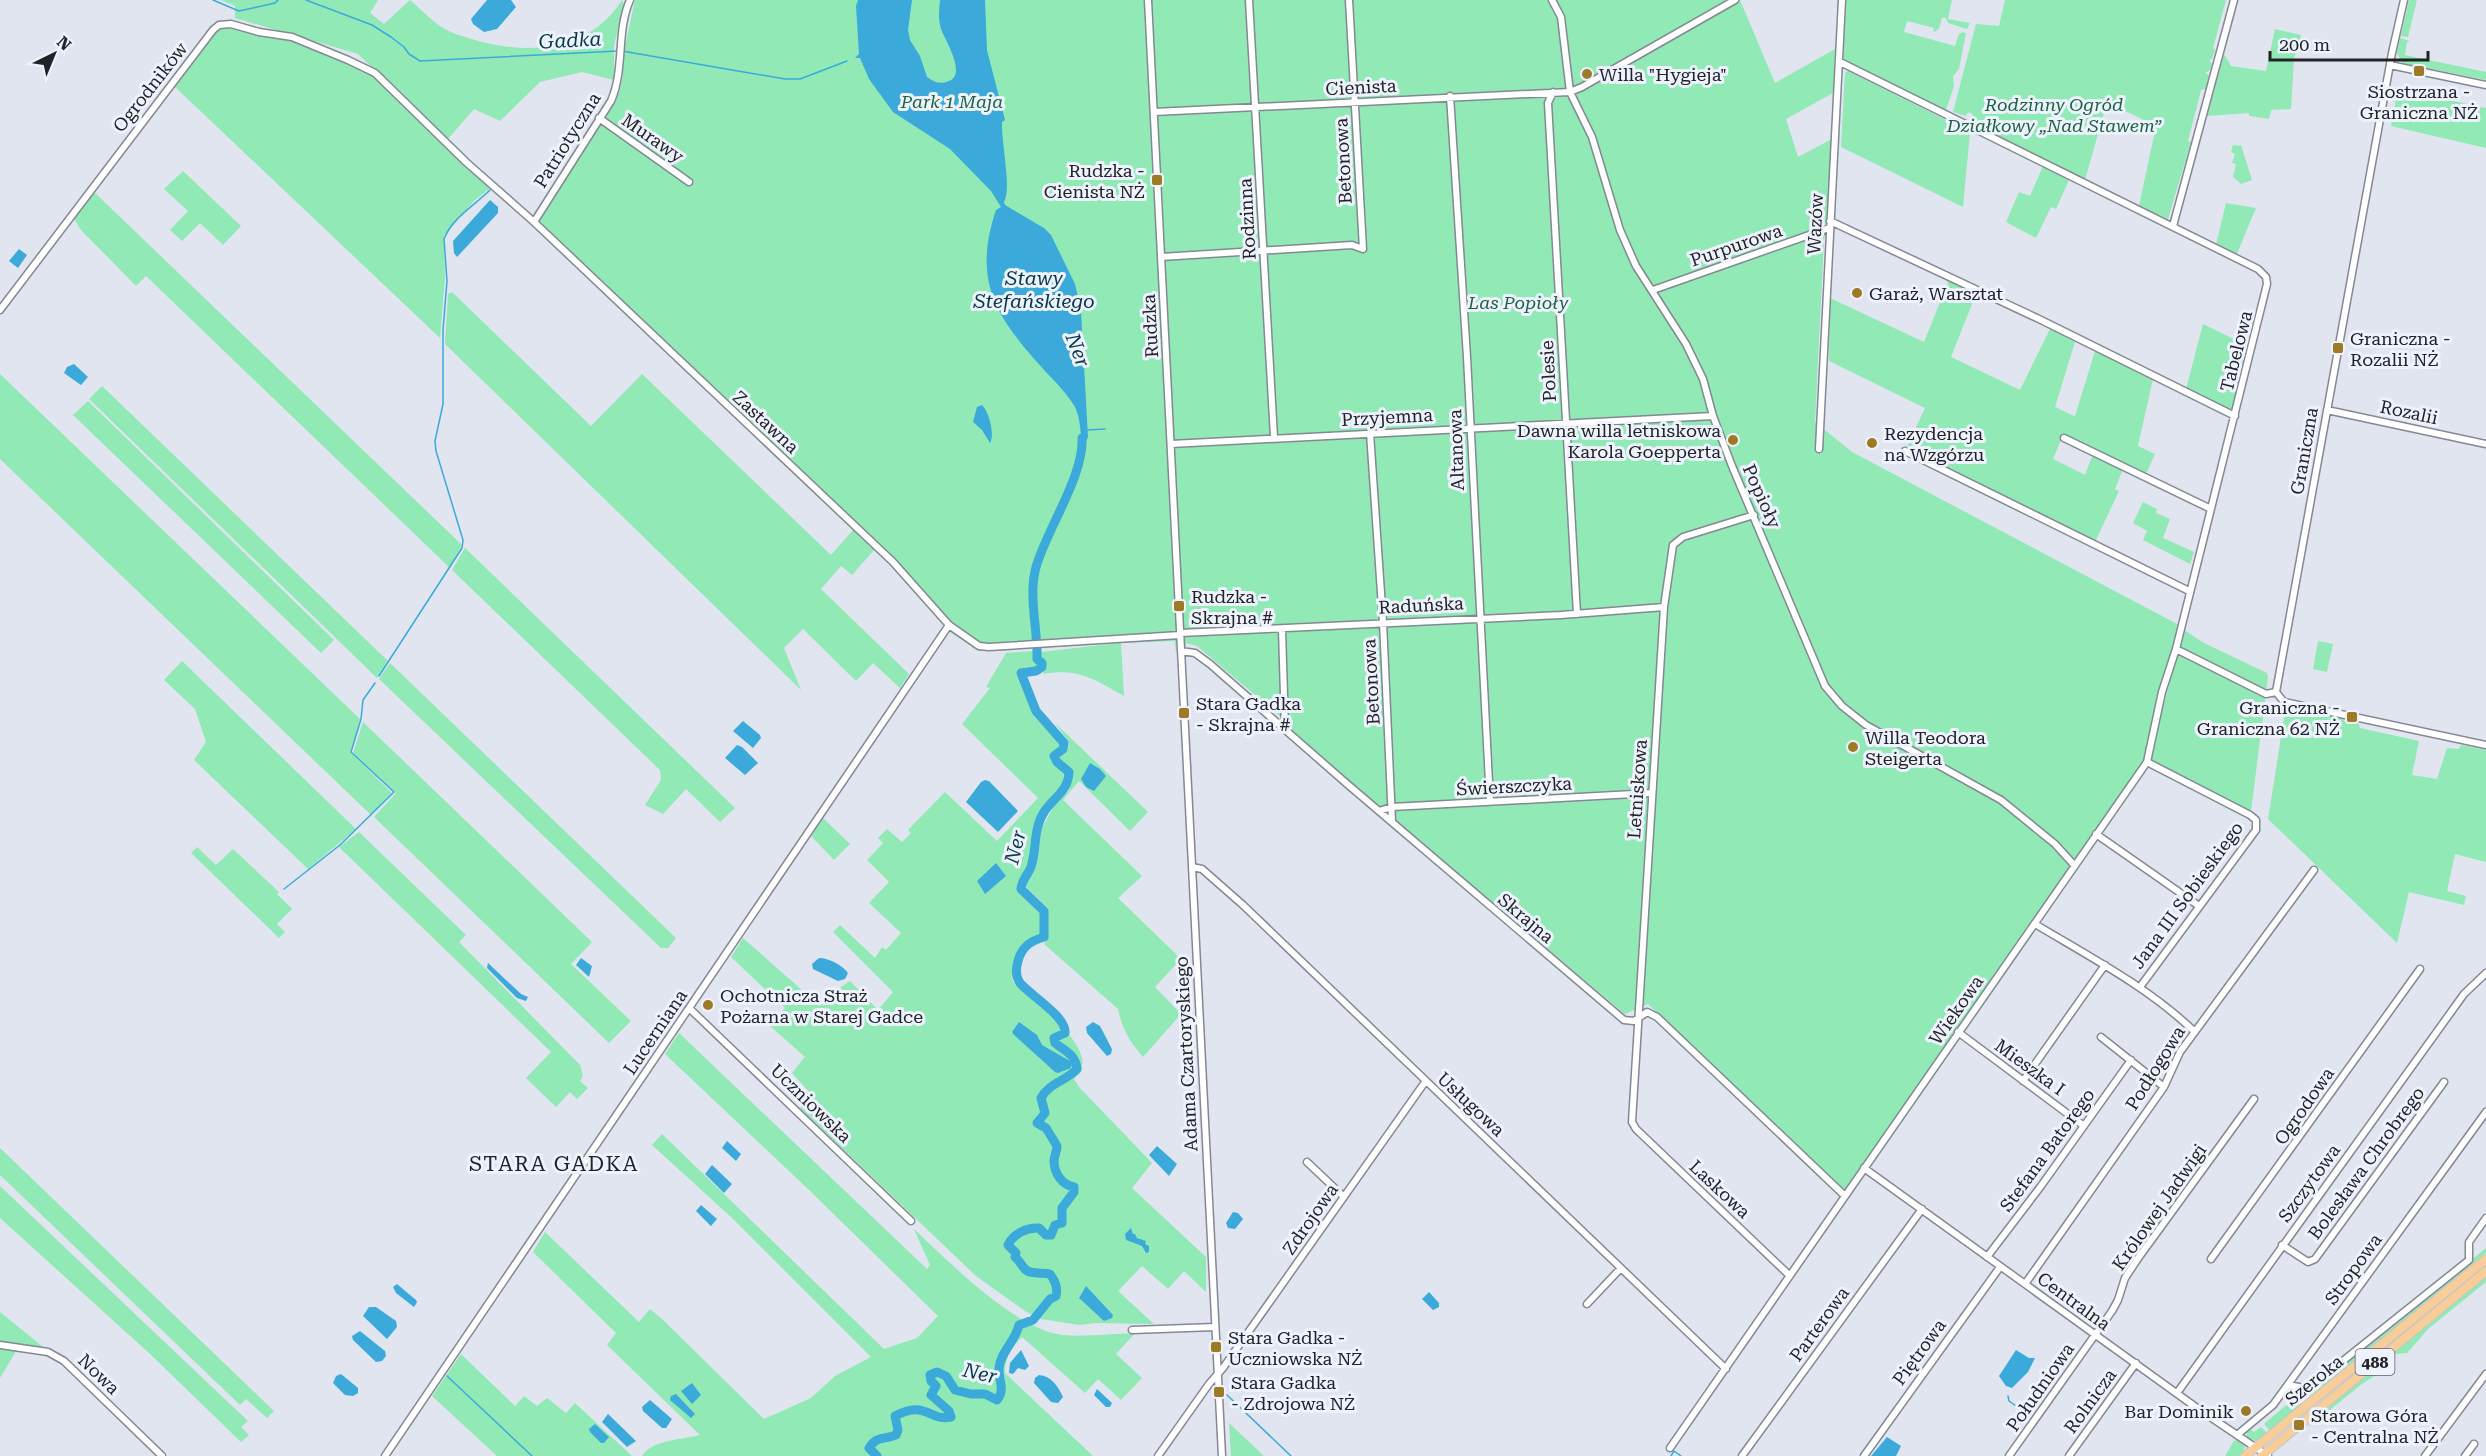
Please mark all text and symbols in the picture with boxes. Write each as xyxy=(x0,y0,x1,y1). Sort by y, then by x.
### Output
north arrow xyxy=(24,24,84,84)
scale bar xyxy=(2270,24,2428,62)
water label: Gadka xyxy=(538,26,602,54)
text: N xyxy=(53,32,75,55)
text: 200 m xyxy=(2279,34,2330,55)
street label: Ogrodników xyxy=(108,38,192,136)
place label: Willa "Hygieja" xyxy=(1599,64,1727,85)
marker: Siostrzana - Graniczna NŻ xyxy=(2412,64,2426,78)
marker: Willa "Hygieja" xyxy=(1580,67,1594,81)
street label: Cienista xyxy=(1325,75,1397,99)
place label: Siostrzana - Graniczna NŻ xyxy=(2360,81,2478,123)
street label: Patriotyczna xyxy=(529,88,605,192)
park label: Park 1 Maja xyxy=(900,91,1003,112)
park label: Rodzinny Ogród Działkowy „Nad Stawem” xyxy=(1946,94,2162,136)
street label: Murawy xyxy=(618,109,688,167)
street label: Betonowa xyxy=(1330,117,1356,205)
place label: Rudzka - Cienista NŻ xyxy=(1044,160,1145,202)
marker: Rudzka - Cienista NŻ xyxy=(1150,173,1164,187)
street label: Rodzinna xyxy=(1234,177,1260,261)
street label: Wazów xyxy=(1803,193,1827,255)
street label: Purpurowa xyxy=(1687,219,1785,271)
water label: Stawy Stefańskiego xyxy=(972,266,1095,313)
place label: Garaż, Warsztat xyxy=(1869,283,2003,304)
marker: Garaż, Warsztat xyxy=(1850,286,1864,300)
park label: Las Popioły xyxy=(1467,292,1569,313)
street label: Rudzka xyxy=(1138,293,1162,358)
street label: Tabelowa xyxy=(2216,308,2256,394)
place label: Graniczna - Rozalii NŻ xyxy=(2350,328,2451,370)
water label: Ner xyxy=(1060,329,1096,371)
street label: Polesie xyxy=(1536,339,1560,402)
marker: Graniczna - Rozalii NŻ xyxy=(2331,341,2345,355)
street label: Zastawna xyxy=(729,386,803,458)
street label: Rozalii xyxy=(2378,396,2440,428)
street label: Przyjemna xyxy=(1341,404,1434,430)
street label: Graniczna xyxy=(2286,405,2322,496)
street label: Altanowa xyxy=(1444,409,1468,491)
place label: Dawna willa letniskowa Karola Goepperta xyxy=(1517,420,1721,462)
place label: Rezydencja na Wzgórzu xyxy=(1884,423,1984,465)
marker: Dawna willa letniskowa Karola Goepperta xyxy=(1726,433,1740,447)
marker: Rezydencja na Wzgórzu xyxy=(1865,436,1879,450)
street label: Popioły xyxy=(1739,461,1786,532)
place label: Rudzka - Skrajna # xyxy=(1191,586,1273,628)
street label: Raduńska xyxy=(1378,592,1464,618)
marker: Rudzka - Skrajna # xyxy=(1172,599,1186,613)
street label: Betonowa xyxy=(1358,638,1384,726)
place label: Stara Gadka - Skrajna # xyxy=(1196,693,1301,735)
place label: Graniczna - Graniczna 62 NŻ xyxy=(2197,697,2340,739)
marker: Stara Gadka - Skrajna # xyxy=(1177,706,1191,720)
marker: Graniczna - Graniczna 62 NŻ xyxy=(2345,710,2359,724)
place label: Willa Teodora Steigerta xyxy=(1865,727,1986,769)
street label: Letniskowa xyxy=(1623,738,1651,839)
marker: Willa Teodora Steigerta xyxy=(1846,740,1860,754)
street label: Świerszczyka xyxy=(1456,772,1573,800)
street label: Jana III Sobieskiego xyxy=(2127,818,2247,972)
water label: Ner xyxy=(999,827,1031,868)
street label: Skrajna xyxy=(1494,889,1558,948)
street label: Adama Czartoryskiego xyxy=(1170,956,1202,1152)
street label: Wiekowa xyxy=(1925,971,1988,1049)
street label: Lucerniana xyxy=(619,985,691,1079)
place label: Ochotnicza Straż Pożarna w Starej Gadce xyxy=(720,985,923,1027)
marker: Ochotnicza Straż Pożarna w Starej Gadce xyxy=(701,998,715,1012)
street label: Podłogowa xyxy=(2121,1022,2189,1114)
street label: Mieszka I xyxy=(1991,1035,2069,1099)
street label: Uczniowska xyxy=(766,1059,856,1147)
street label: Ogrodowa xyxy=(2270,1063,2338,1149)
street label: Usługowa xyxy=(1433,1068,1509,1141)
street label: Bolesława Chrobrego xyxy=(2304,1083,2428,1243)
street label: Stefana Batorego xyxy=(1995,1084,2099,1216)
street label: Królowej Jadwigi xyxy=(2108,1140,2211,1274)
street label: Szczytowa xyxy=(2274,1140,2344,1226)
district label: STARA GADKA xyxy=(469,1152,639,1176)
street label: Laskowa xyxy=(1685,1156,1755,1223)
street label: Zdrojowa xyxy=(1278,1179,1342,1258)
street label: Stropowa xyxy=(2320,1229,2386,1309)
street label: Centralna xyxy=(2033,1267,2115,1335)
street label: Parterowa xyxy=(1785,1282,1853,1365)
street label: Piętrowa xyxy=(1888,1315,1950,1389)
place label: Stara Gadka - Uczniowska NŻ xyxy=(1228,1327,1363,1369)
street label: Południowa xyxy=(2002,1339,2078,1435)
marker: Stara Gadka - Uczniowska NŻ xyxy=(1209,1340,1223,1354)
street label: Nowa xyxy=(74,1349,124,1399)
road number: 488 xyxy=(2356,1349,2394,1375)
street label: Szeroka xyxy=(2281,1350,2347,1410)
water label: Ner xyxy=(960,1357,1000,1389)
street label: Rolnicza xyxy=(2060,1365,2121,1437)
place label: Stara Gadka - Zdrojowa NŻ xyxy=(1231,1372,1355,1414)
marker: Stara Gadka - Zdrojowa NŻ xyxy=(1212,1385,1226,1399)
place label: Bar Dominik xyxy=(2124,1401,2234,1422)
marker: Bar Dominik xyxy=(2239,1404,2253,1418)
place label: Starowa Góra - Centralna NŻ xyxy=(2311,1405,2439,1447)
marker: Starowa Góra - Centralna NŻ xyxy=(2292,1418,2306,1432)

